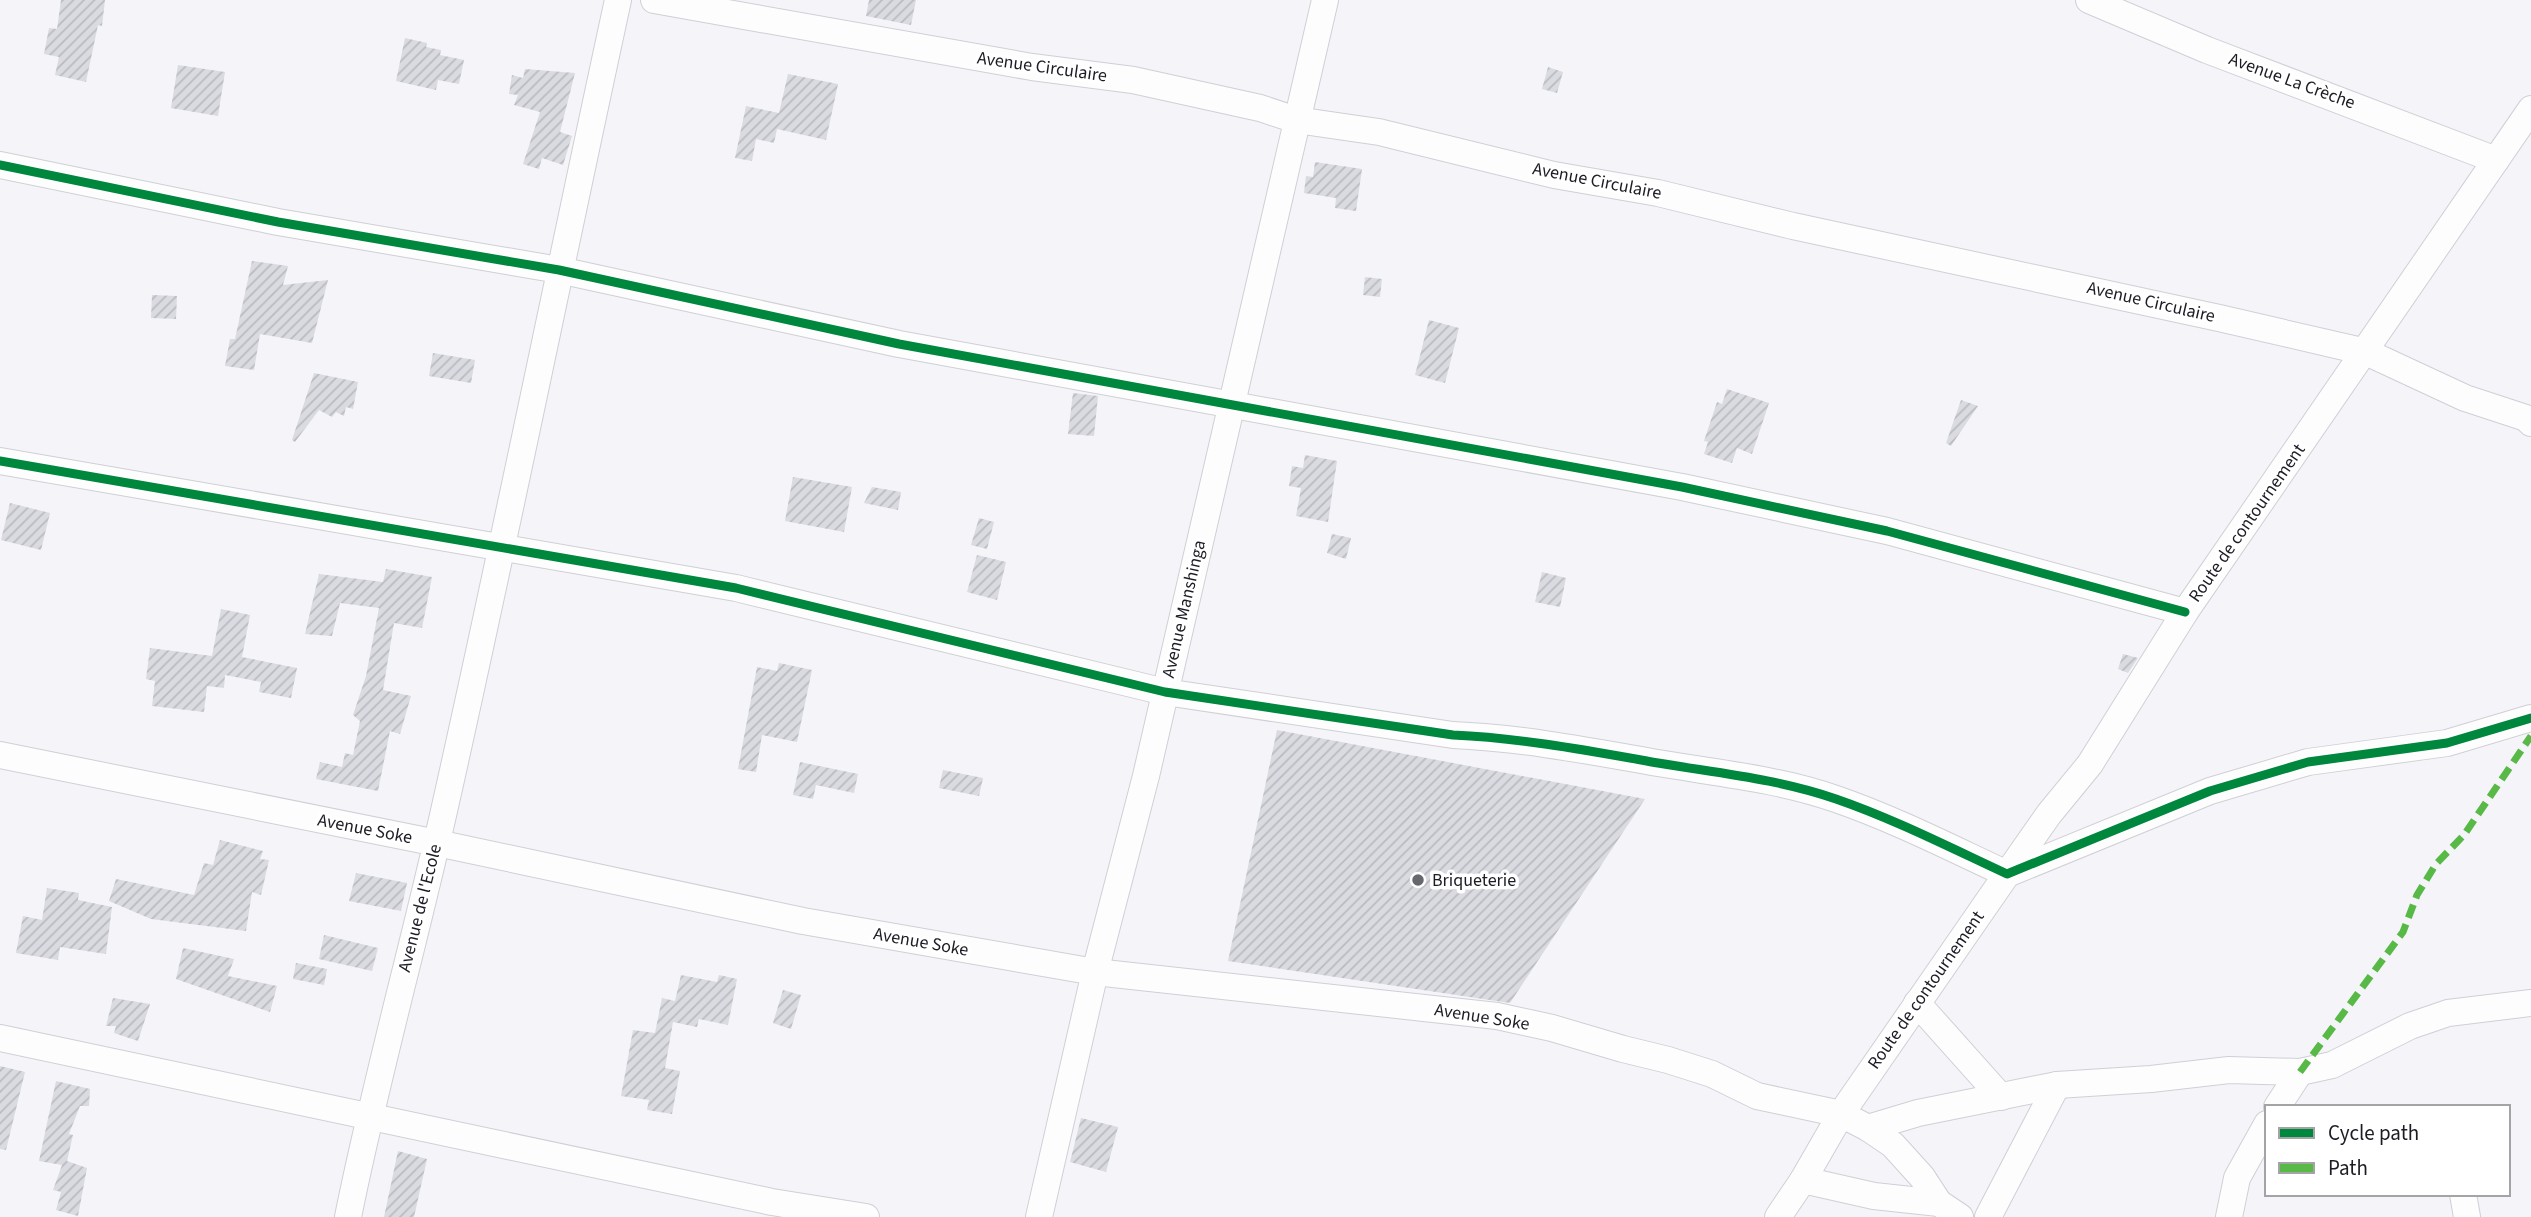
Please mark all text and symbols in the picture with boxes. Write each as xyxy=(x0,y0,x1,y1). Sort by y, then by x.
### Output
street label: Avenue Circulaire xyxy=(975,46,1109,88)
street label: Avenue La Crèche xyxy=(2225,47,2359,115)
street label: Avenue Circulaire xyxy=(1530,156,1664,206)
street label: Avenue Circulaire xyxy=(2084,275,2218,329)
street label: Route de contournement xyxy=(2183,439,2311,607)
street label: Avenue Manshinga xyxy=(1156,538,1212,680)
street label: Avenue Soke xyxy=(316,808,415,850)
street label: Avenue de l'Ecole xyxy=(392,841,448,975)
place label: Briqueterie xyxy=(1432,868,1516,893)
marker: Briqueterie xyxy=(1410,872,1426,888)
street label: Route de contournement xyxy=(1862,906,1990,1074)
street label: Avenue Soke xyxy=(872,921,970,963)
street label: Avenue Soke xyxy=(1433,997,1531,1037)
legend xyxy=(2265,1105,2510,1196)
text: Cycle path xyxy=(2328,1118,2419,1148)
text: Path xyxy=(2328,1153,2368,1183)

